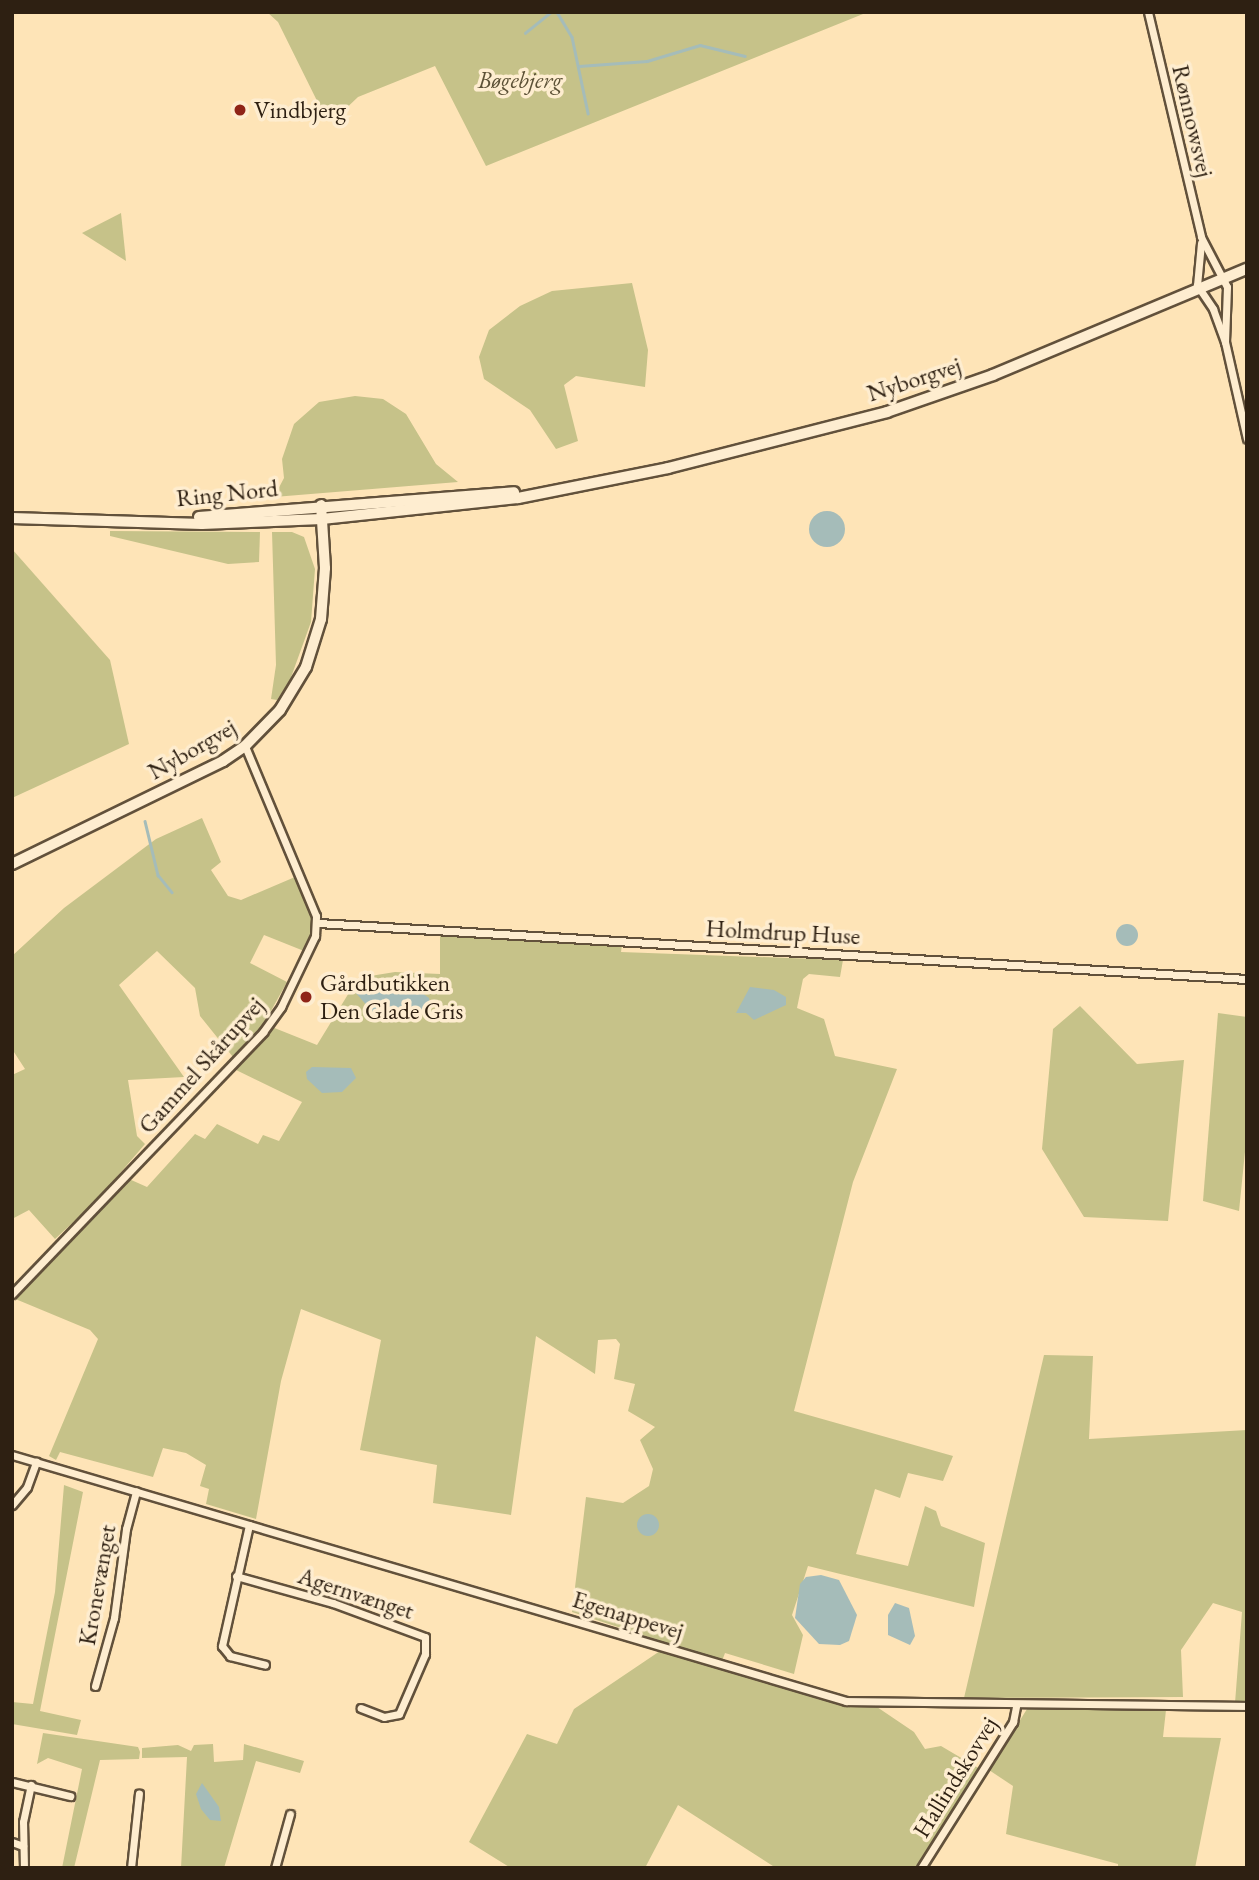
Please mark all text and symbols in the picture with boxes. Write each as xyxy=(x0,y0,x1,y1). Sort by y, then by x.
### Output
street label: Rønnowsvej xyxy=(1166,62,1220,180)
park label: Bøgebjerg xyxy=(478,66,562,94)
place label: Vindbjerg xyxy=(254,96,346,124)
marker: Vindbjerg xyxy=(232,102,248,118)
street label: Nyborgvej xyxy=(863,350,965,408)
street label: Ring Nord xyxy=(175,473,279,513)
street label: Nyborgvej xyxy=(143,712,241,786)
street label: Holmdrup Huse xyxy=(705,914,861,950)
place label: Gårdbutikken Den Glade Gris xyxy=(320,969,463,1025)
marker: Gårdbutikken Den Glade Gris xyxy=(298,989,314,1005)
street label: Gammel Skårupvej xyxy=(132,991,270,1139)
street label: Kronevænget xyxy=(72,1523,122,1647)
street label: Agernvænget xyxy=(294,1561,418,1625)
street label: Egenappevej xyxy=(569,1584,687,1646)
street label: Hallindskovvej xyxy=(906,1711,1004,1843)

